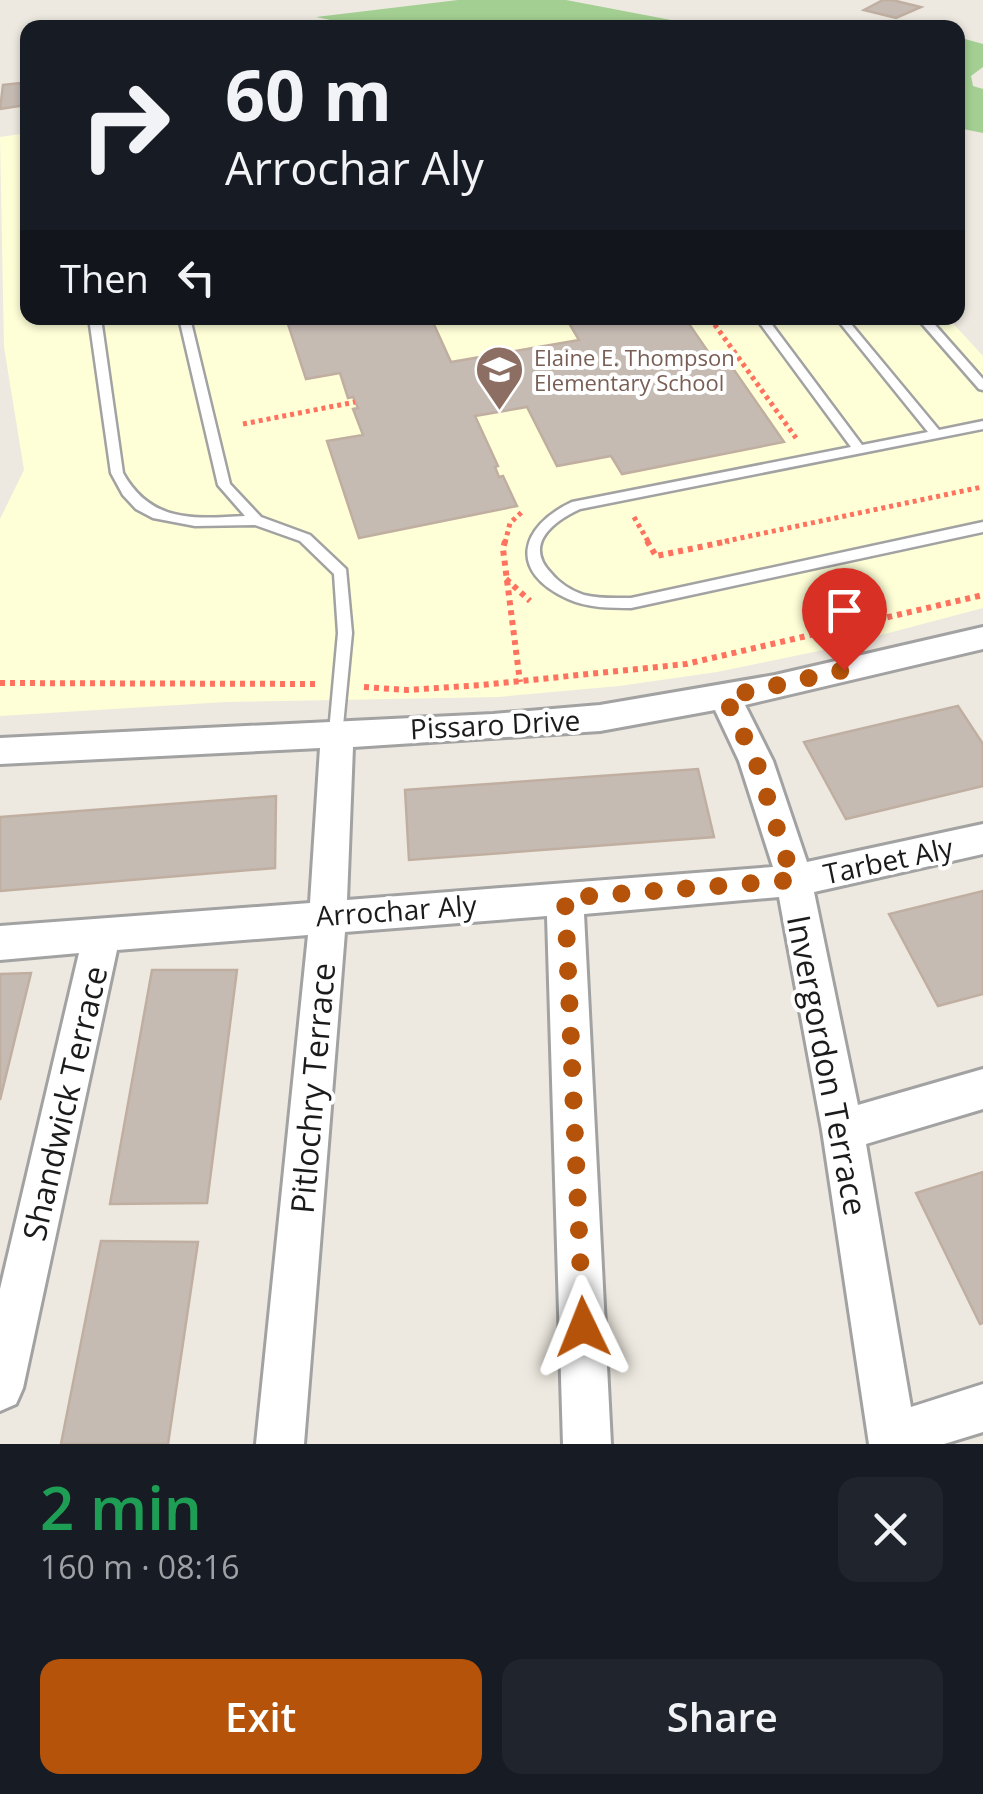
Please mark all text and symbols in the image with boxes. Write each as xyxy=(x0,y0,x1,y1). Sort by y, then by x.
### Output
text: 60 m xyxy=(225,46,392,142)
icon: right xyxy=(60,60,190,190)
text: Arrochar Aly xyxy=(225,137,484,198)
icon: left xyxy=(169,250,224,305)
text: Then xyxy=(60,252,149,304)
place label: Elaine E. Thompson Elementary School xyxy=(534,342,735,397)
school or university icon: Elaine E. Thompson Elementary School xyxy=(473,344,525,412)
pin xyxy=(802,568,887,671)
icon: arrive xyxy=(817,583,872,638)
street label: Pissaro Drive xyxy=(409,701,581,747)
street label: Tarbet Aly xyxy=(820,828,957,892)
street label: Arrochar Aly xyxy=(314,885,479,935)
street label: Invergordon Terrace xyxy=(778,911,878,1219)
street label: Pitlochry Terrace xyxy=(280,961,344,1215)
street label: Shandwick Terrace xyxy=(12,962,116,1244)
position arrow xyxy=(531,1275,635,1379)
text: 2 min xyxy=(40,1466,202,1548)
button: close xyxy=(838,1477,943,1582)
text: 160 m · 08:16 xyxy=(40,1545,239,1588)
button: Exit xyxy=(40,1659,482,1774)
button: Share xyxy=(502,1659,943,1774)

